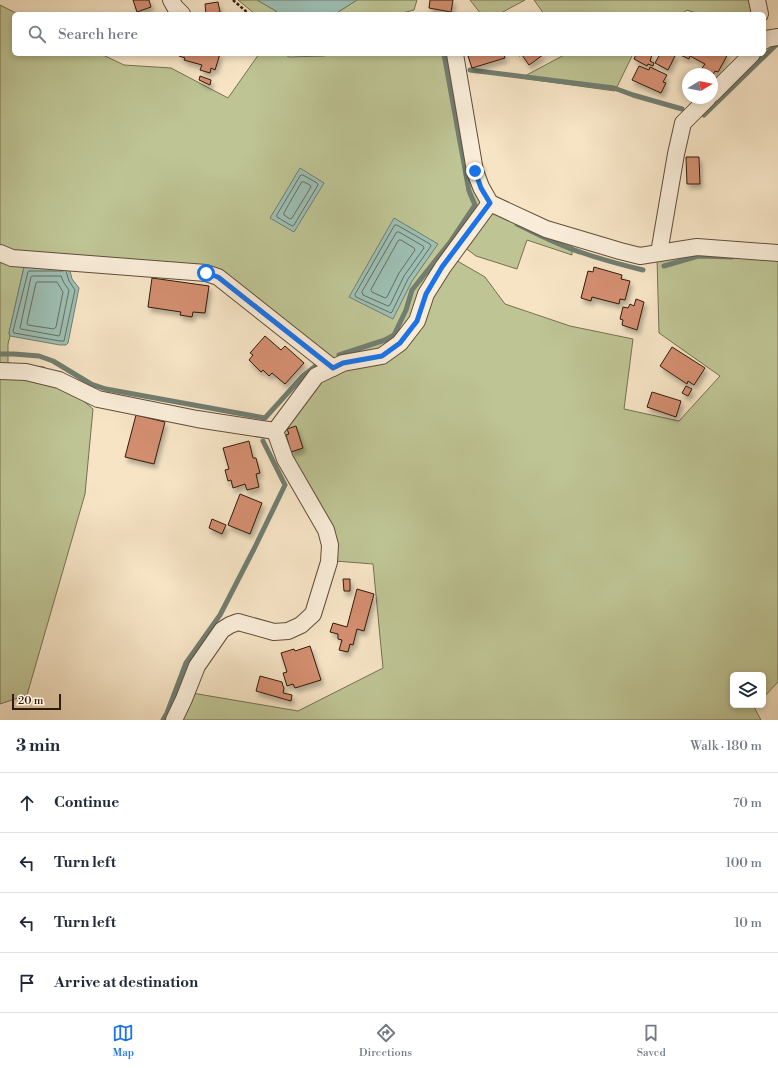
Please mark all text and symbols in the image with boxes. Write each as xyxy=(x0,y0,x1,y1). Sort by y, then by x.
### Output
search box xyxy=(12,12,766,56)
icon: search xyxy=(26,23,48,45)
text: Search here xyxy=(58,25,138,44)
north arrow xyxy=(682,68,718,104)
route end xyxy=(466,162,484,180)
route start xyxy=(197,264,215,282)
map controls xyxy=(730,672,766,708)
button: layers xyxy=(730,672,766,708)
scale bar xyxy=(12,692,61,711)
text: 20 m xyxy=(18,694,43,708)
text: 3 min xyxy=(16,735,60,757)
text: Walk · 180 m xyxy=(690,738,762,754)
icon: ahead xyxy=(16,792,38,814)
text: Continue xyxy=(54,793,119,812)
text: 70 m xyxy=(733,795,762,811)
icon: left xyxy=(16,852,38,874)
text: Turn left xyxy=(54,853,116,872)
text: 100 m xyxy=(726,855,762,871)
icon: left xyxy=(16,912,38,934)
text: Turn left xyxy=(54,913,116,932)
text: 10 m xyxy=(734,915,762,931)
icon: arrive xyxy=(16,972,38,994)
text: Arrive at destination xyxy=(54,973,198,992)
tab: Map xyxy=(112,1022,134,1060)
tab: Directions xyxy=(359,1022,412,1060)
tab: Saved xyxy=(637,1022,666,1060)

